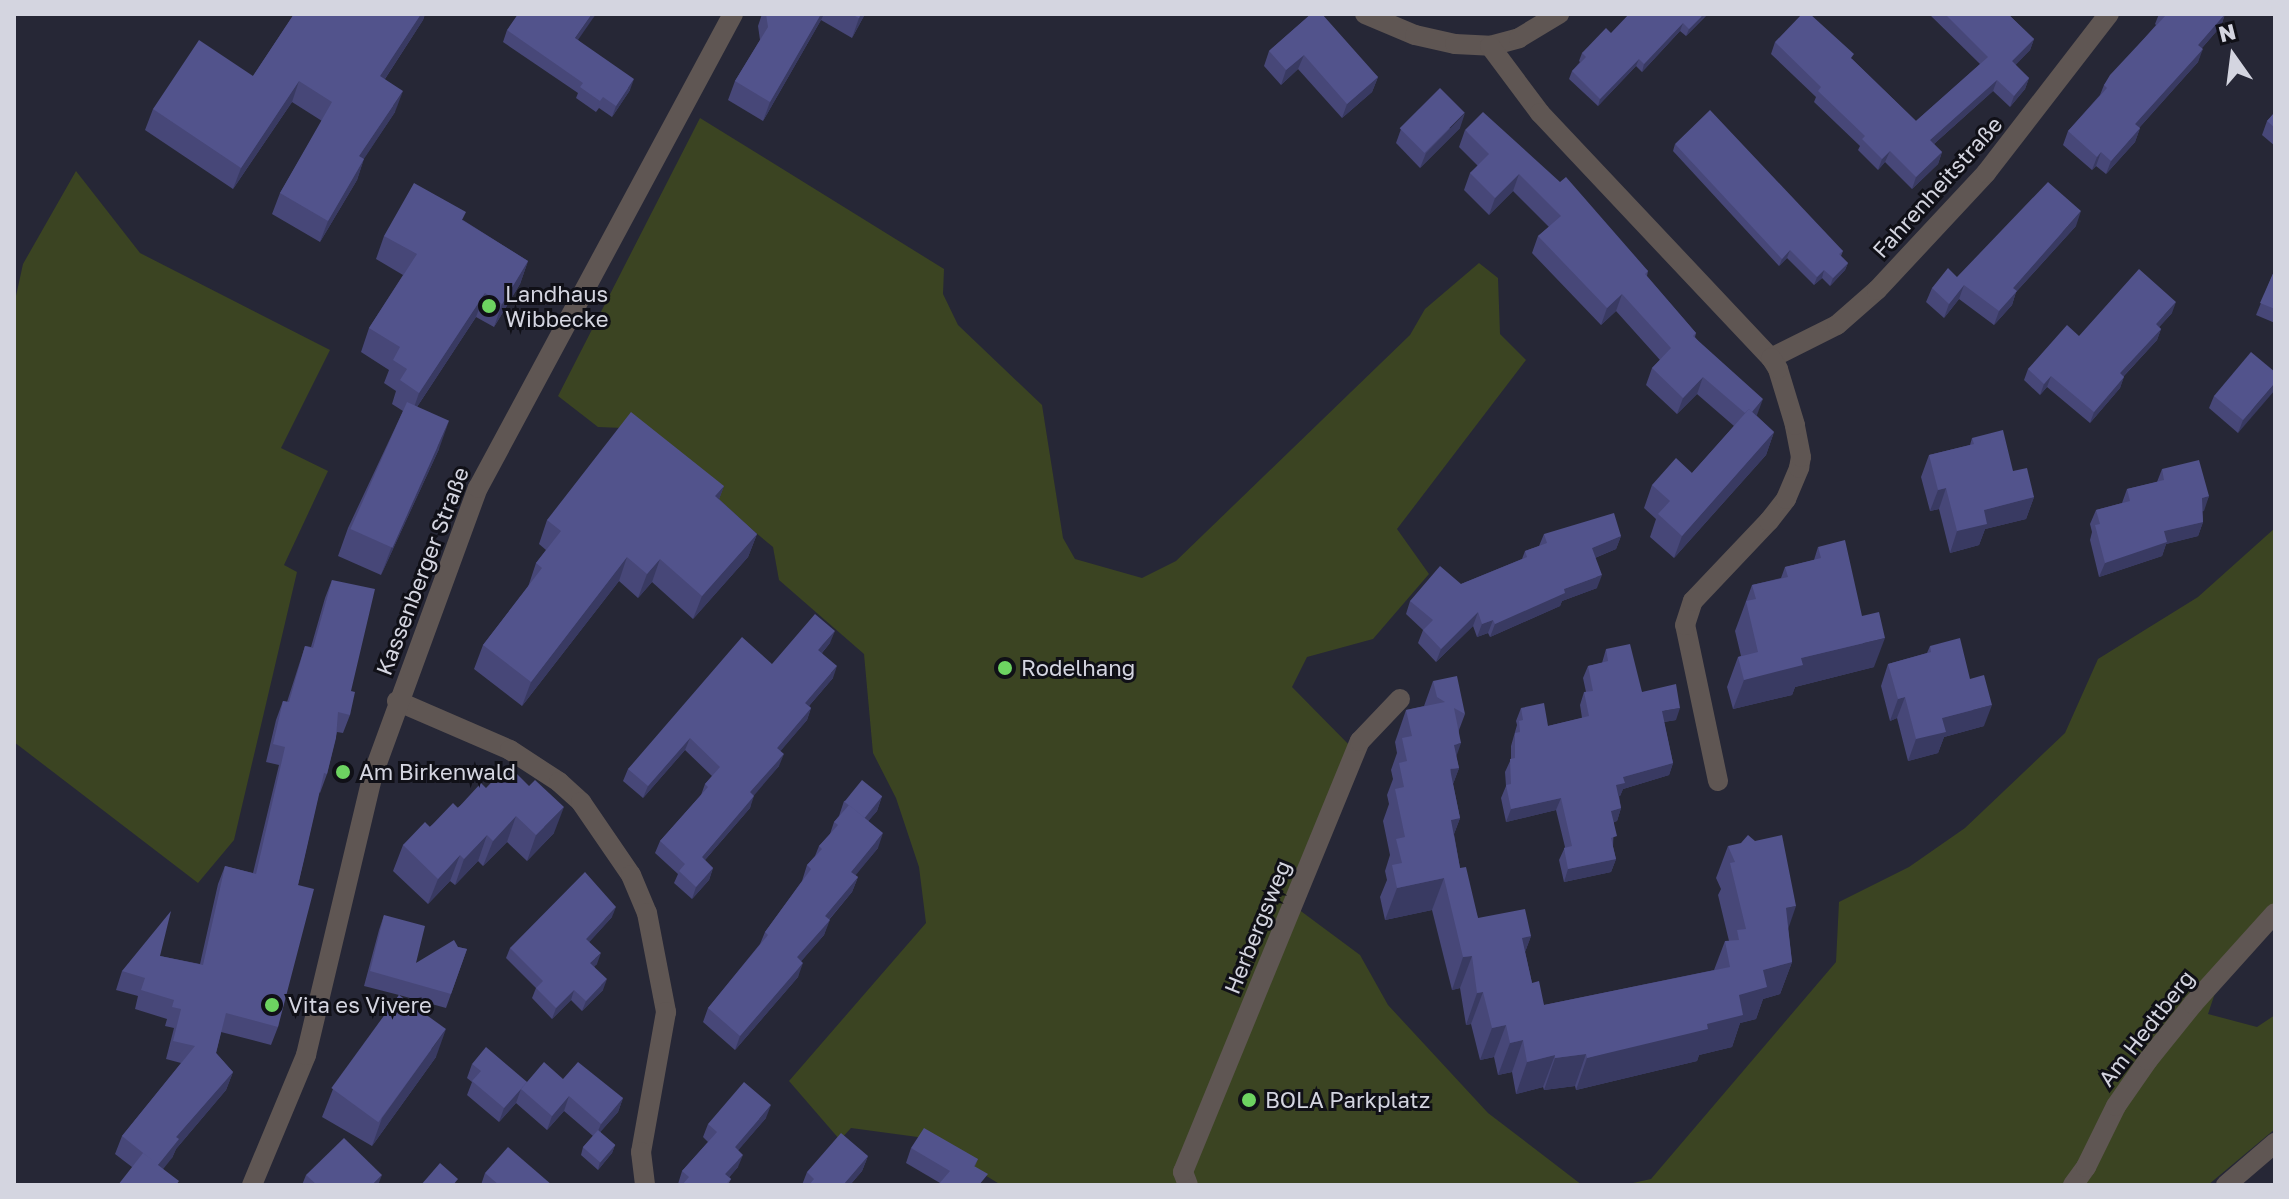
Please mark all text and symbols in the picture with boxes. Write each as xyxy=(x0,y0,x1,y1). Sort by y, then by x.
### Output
north arrow xyxy=(2193,16,2273,96)
text: N xyxy=(2216,17,2238,47)
street label: Fahrenheitstraße xyxy=(1867,111,2007,263)
place label: Landhaus Wibbecke xyxy=(505,280,609,332)
marker: Landhaus Wibbecke xyxy=(480,297,498,315)
street label: Kassenberger Straße xyxy=(370,463,474,679)
place label: Rodelhang xyxy=(1021,655,1135,681)
marker: Rodelhang xyxy=(996,659,1014,677)
place label: Am Birkenwald xyxy=(359,759,516,785)
marker: Am Birkenwald xyxy=(334,763,352,781)
street label: Herbergsweg xyxy=(1218,856,1296,998)
street label: Am Hedtberg xyxy=(2093,965,2199,1091)
place label: Vita es Vivere xyxy=(288,992,432,1018)
marker: Vita es Vivere xyxy=(263,996,281,1014)
place label: BOLA Parkplatz xyxy=(1265,1087,1430,1113)
marker: BOLA Parkplatz xyxy=(1240,1091,1258,1109)

